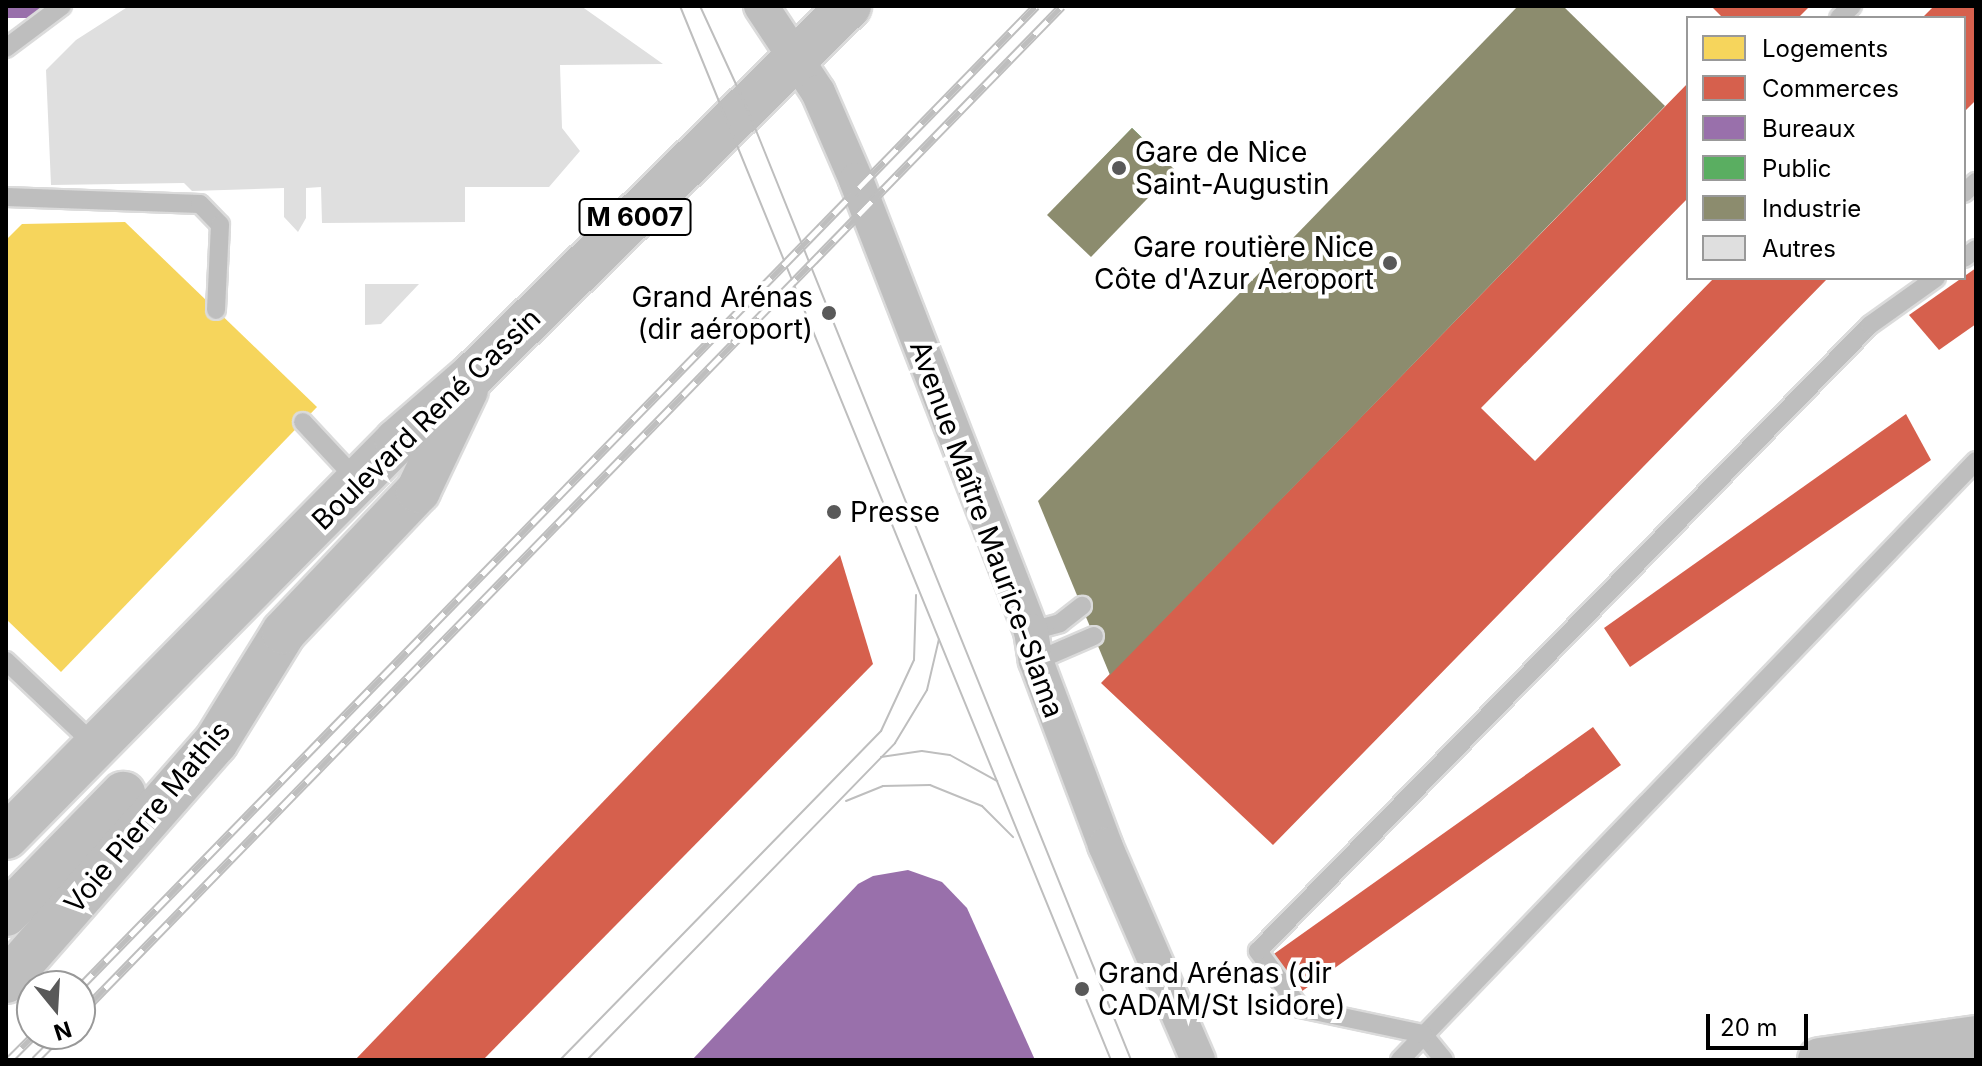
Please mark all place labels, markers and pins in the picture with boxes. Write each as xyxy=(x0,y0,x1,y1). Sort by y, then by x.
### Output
place label: Gare de Nice Saint-Augustin xyxy=(1135,135,1329,201)
marker: Gare de Nice Saint-Augustin xyxy=(1110,159,1128,177)
place label: Gare routière Nice Côte d'Azur Aeroport xyxy=(1094,230,1374,296)
marker: Gare routière Nice Côte d'Azur Aeroport xyxy=(1381,254,1399,272)
place label: Grand Arénas (dir aéroport) xyxy=(632,280,813,346)
marker: Grand Arénas (dir aéroport) xyxy=(820,304,838,322)
place label: Presse xyxy=(850,495,940,529)
marker: Presse xyxy=(825,503,843,521)
place label: Grand Arénas (dir CADAM/St Isidore) xyxy=(1098,956,1345,1022)
marker: Grand Arénas (dir CADAM/St Isidore) xyxy=(1073,980,1091,998)

